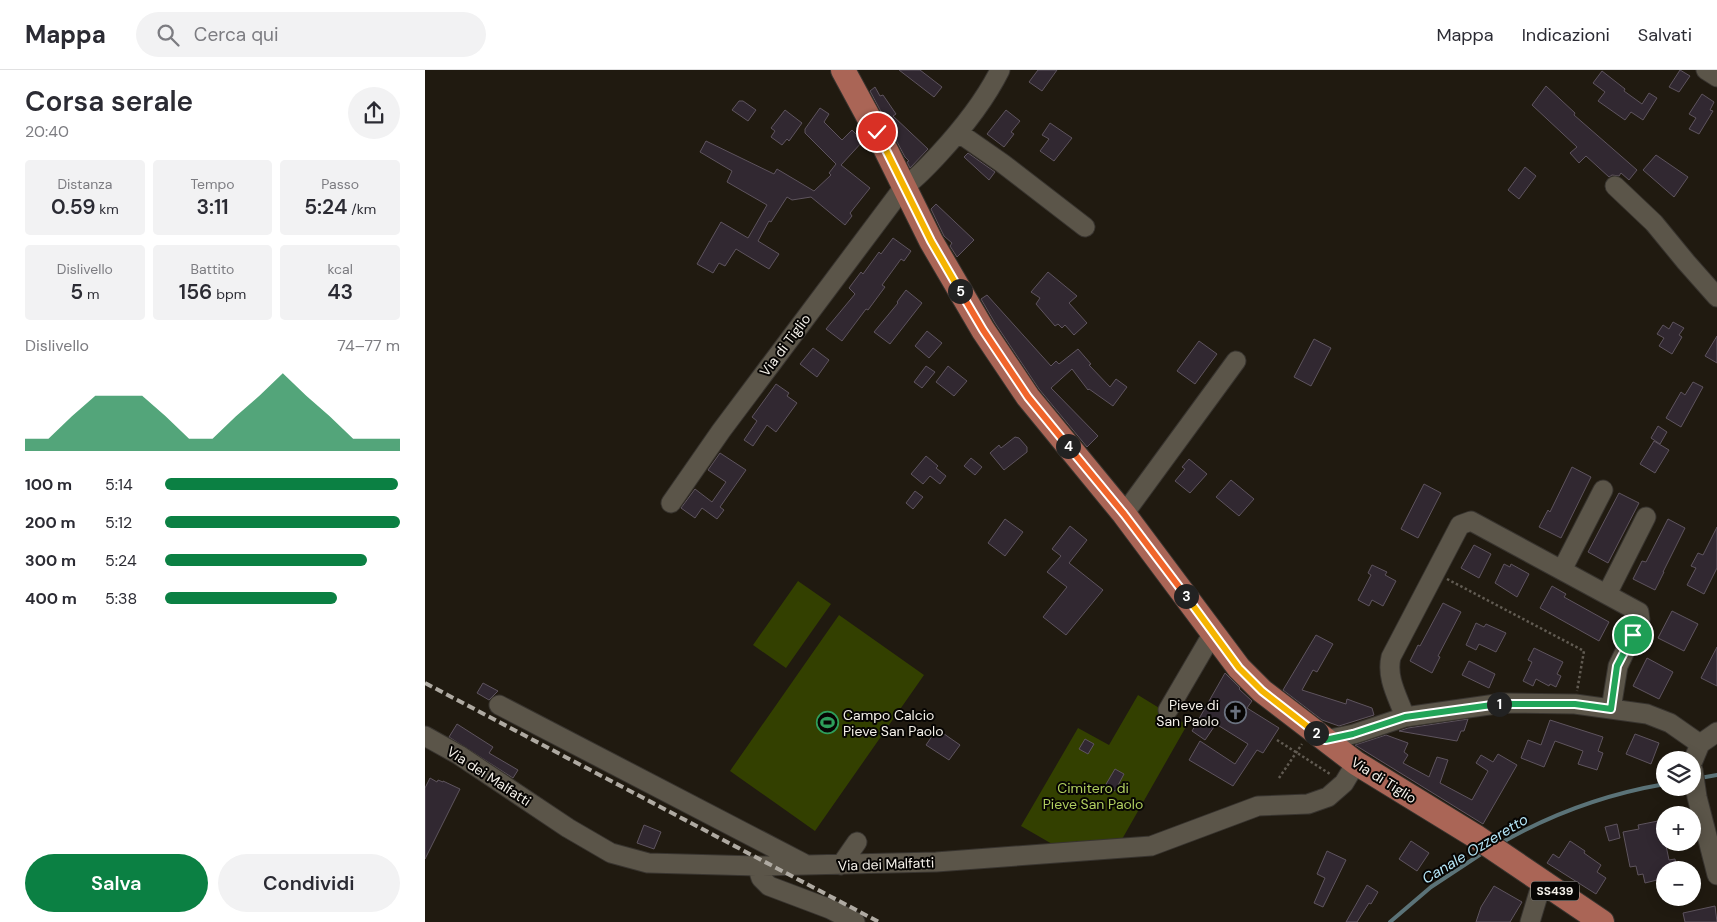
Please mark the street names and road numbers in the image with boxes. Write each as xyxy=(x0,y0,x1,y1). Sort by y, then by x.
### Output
street label: Via di Tiglio xyxy=(756,310,814,380)
street label: Via dei Malfatti xyxy=(444,742,534,810)
street label: Via di Tiglio xyxy=(1348,753,1420,807)
street label: Via dei Malfatti xyxy=(837,853,935,875)
road number: SS439 xyxy=(1531,881,1579,900)

